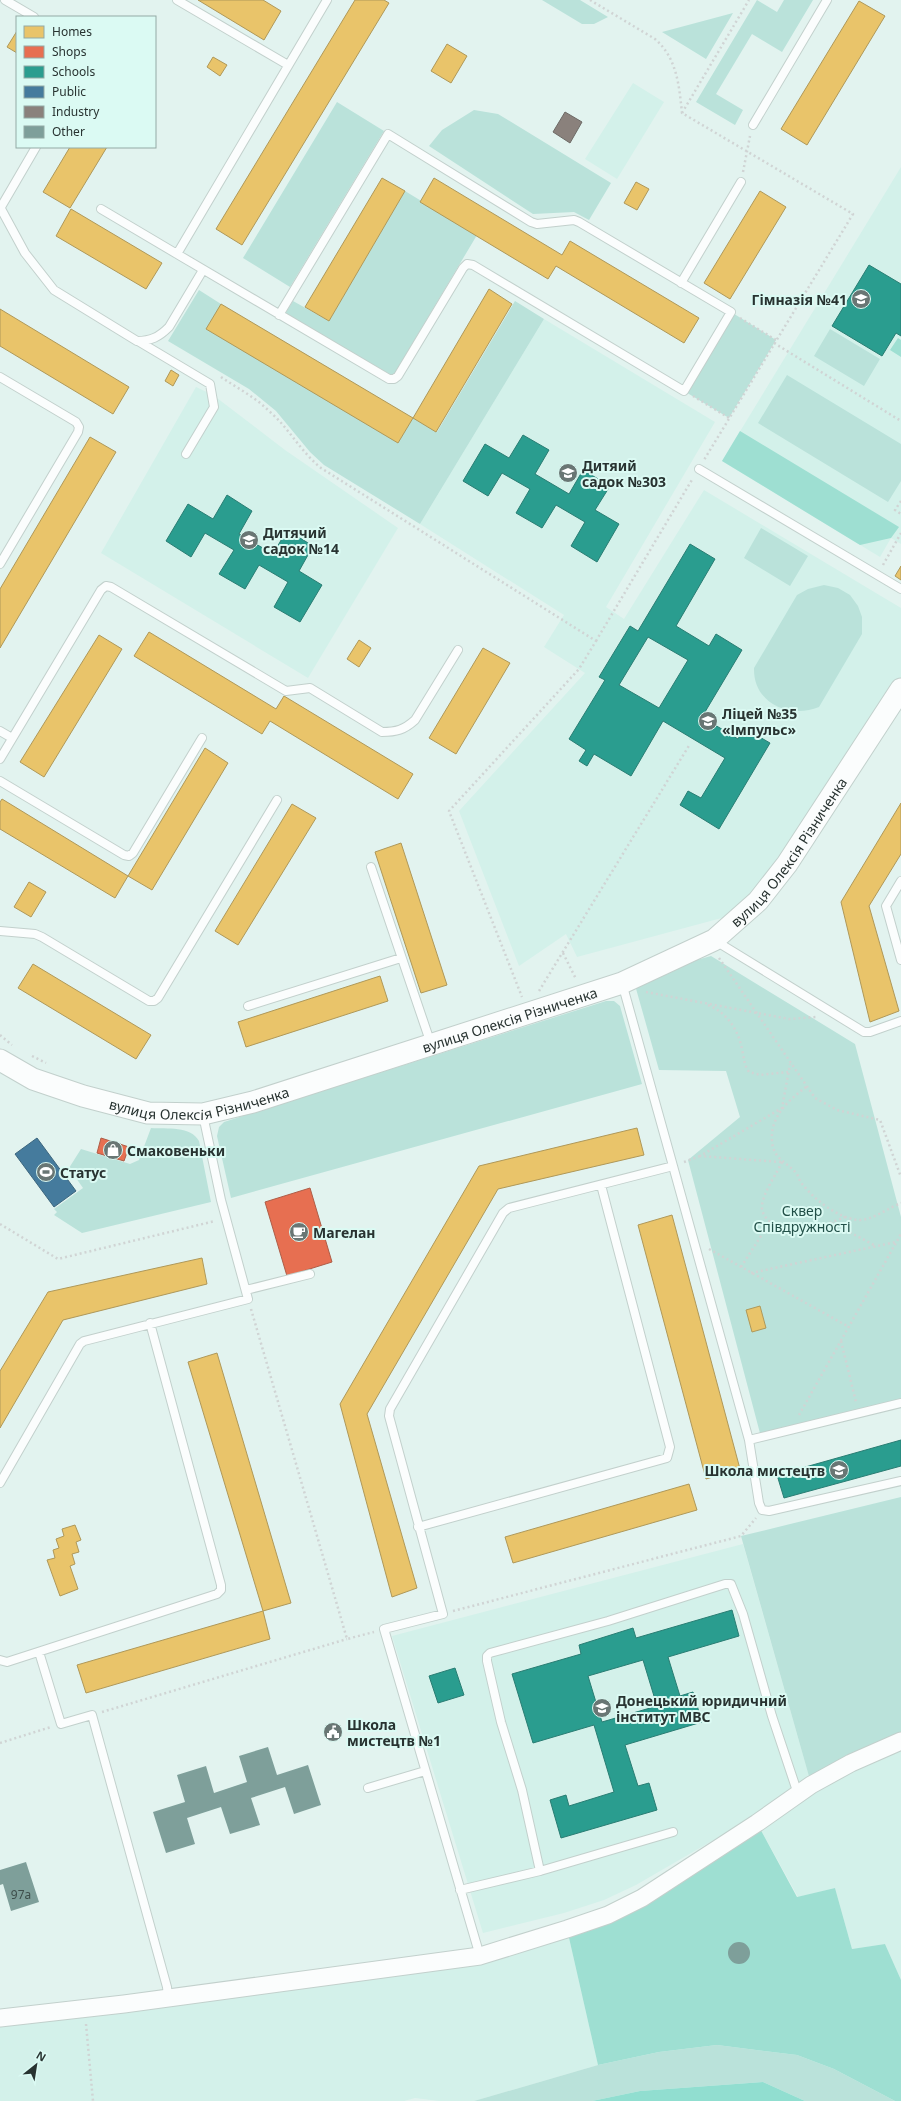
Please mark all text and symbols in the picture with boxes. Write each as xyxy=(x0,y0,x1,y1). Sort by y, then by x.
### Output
legend xyxy=(16,16,156,148)
text: Homes xyxy=(52,23,92,40)
text: Shops xyxy=(52,43,87,60)
text: Schools xyxy=(52,63,95,80)
text: Public xyxy=(52,83,86,100)
text: Industry xyxy=(52,103,100,120)
text: Other xyxy=(52,123,85,140)
school or university icon: Гімназія №41 xyxy=(850,288,872,310)
place label: Гімназія №41 xyxy=(752,290,847,309)
place label: Дитяий садок №303 xyxy=(582,456,666,491)
school or university icon: Дитяий садок №303 xyxy=(557,462,579,484)
place label: Дитячий садок №14 xyxy=(263,523,339,558)
school or university icon: Дитячий садок №14 xyxy=(238,529,260,551)
place label: Ліцей №35 «Імпульс» xyxy=(722,704,797,739)
school or university icon: Ліцей №35 «Імпульс» xyxy=(697,710,719,732)
street label: вулиця Олексія Різниченка xyxy=(726,773,851,931)
street label: вулиця Олексія Різниченка xyxy=(419,982,600,1056)
street label: вулиця Олексія Різниченка xyxy=(107,1082,291,1124)
shop icon: Смаковеньки xyxy=(102,1139,124,1161)
place label: Смаковеньки xyxy=(127,1141,225,1160)
sports icon: Статус xyxy=(35,1161,57,1183)
place label: Статус xyxy=(60,1163,106,1182)
park label: Сквер Співдружності xyxy=(753,1201,851,1236)
cafe icon: Магелан xyxy=(288,1221,310,1243)
place label: Магелан xyxy=(313,1223,375,1242)
school or university icon: Школа мистецтв xyxy=(828,1459,850,1481)
place label: Школа мистецтв xyxy=(704,1461,825,1480)
place label: Донецький юридичний інститут МВС xyxy=(616,1691,787,1726)
school or university icon: Донецький юридичний інститут МВС xyxy=(591,1697,613,1719)
place label: Школа мистецтв №1 xyxy=(347,1715,441,1750)
public building icon: Школа мистецтв №1 xyxy=(322,1721,344,1743)
house number: 97а xyxy=(11,1886,31,1903)
north arrow xyxy=(16,2045,56,2085)
text: N xyxy=(34,2047,49,2065)

